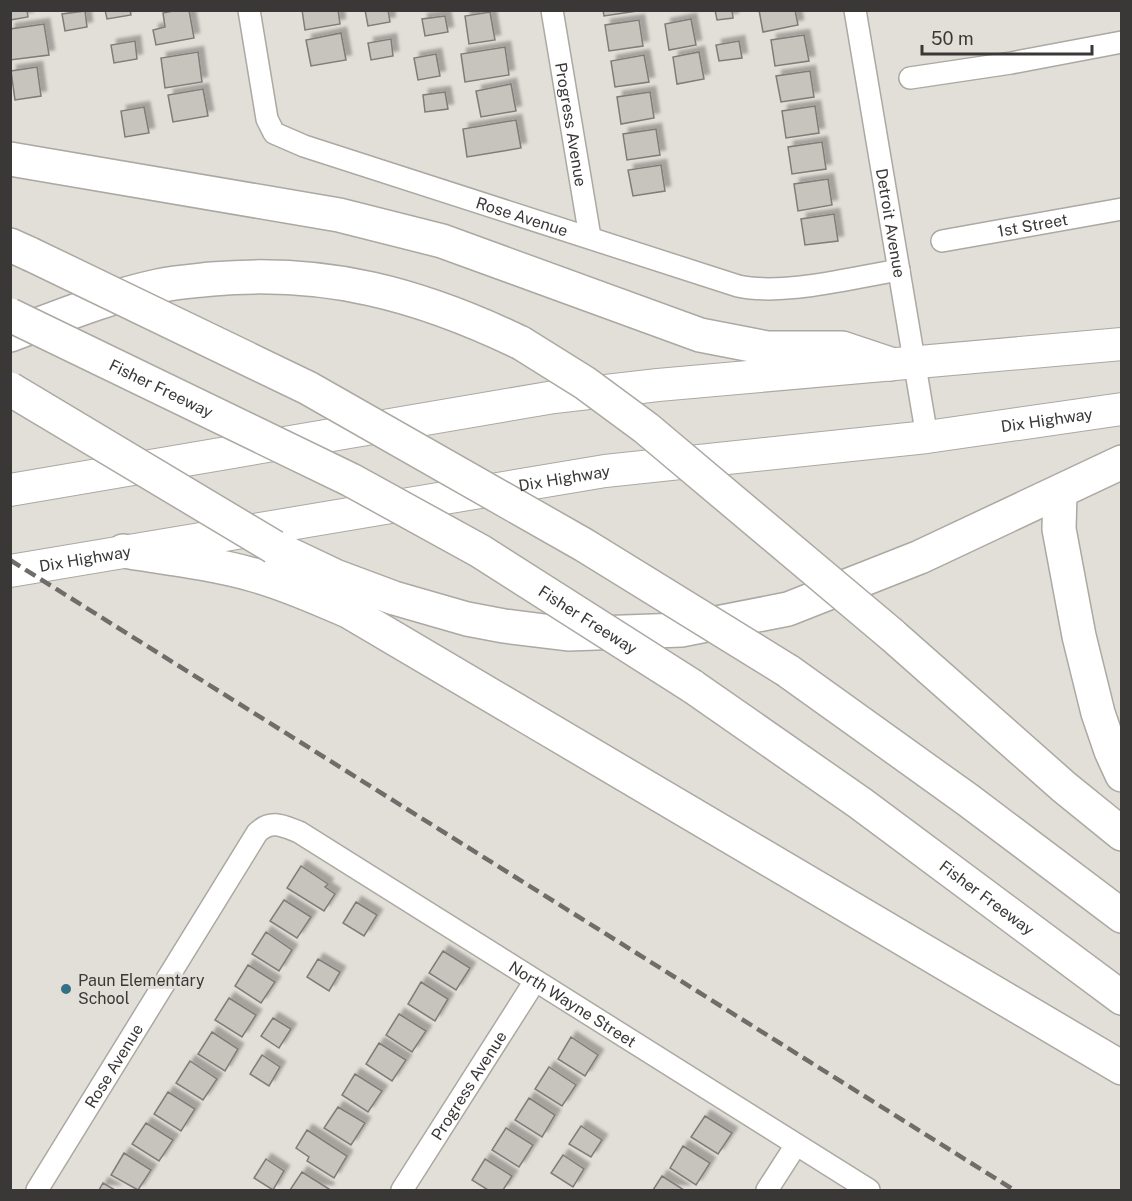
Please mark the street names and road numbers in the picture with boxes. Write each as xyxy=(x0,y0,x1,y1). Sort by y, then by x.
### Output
street label: Progress Avenue xyxy=(551,61,590,188)
street label: Detroit Avenue xyxy=(872,167,909,279)
street label: Rose Avenue xyxy=(474,193,570,241)
street label: 1st Street xyxy=(996,210,1069,241)
street label: Fisher Freeway xyxy=(106,355,216,422)
street label: Dix Highway xyxy=(1000,404,1094,436)
street label: Dix Highway xyxy=(517,461,611,495)
street label: Dix Highway xyxy=(38,542,133,576)
street label: Fisher Freeway xyxy=(535,582,641,659)
street label: Fisher Freeway xyxy=(936,856,1038,940)
street label: North Wayne Street xyxy=(505,957,640,1051)
street label: Rose Avenue xyxy=(81,1020,147,1112)
street label: Progress Avenue xyxy=(427,1028,511,1144)

